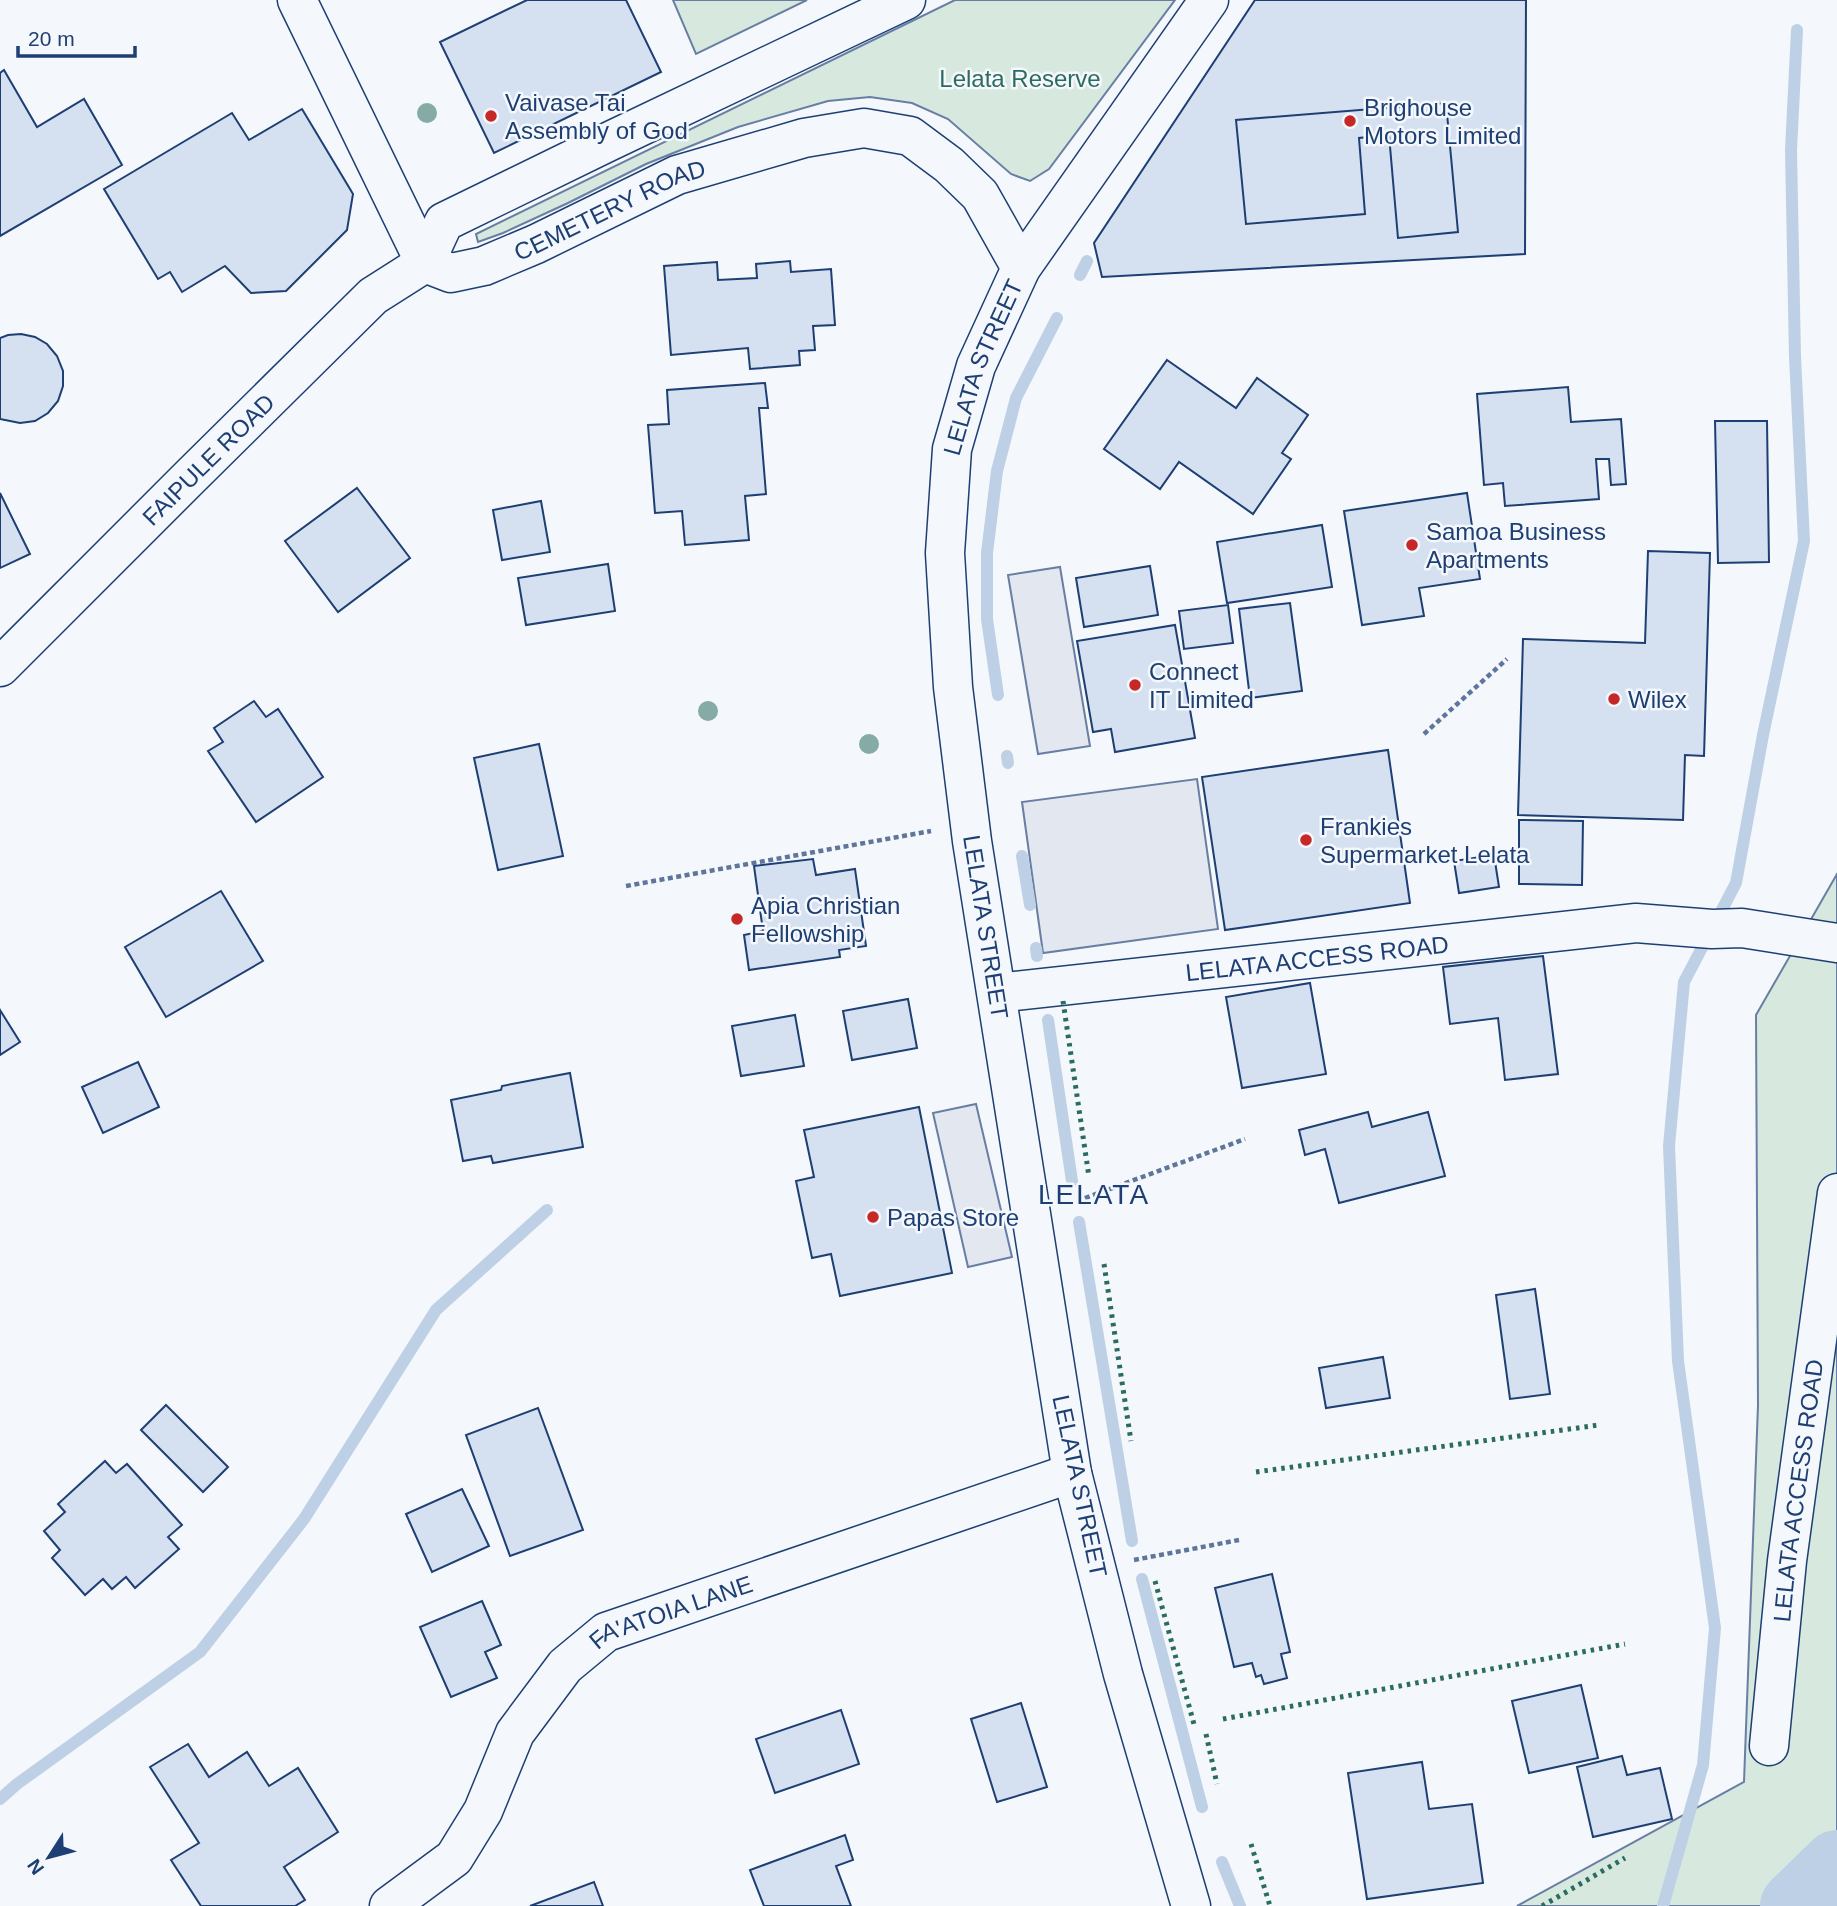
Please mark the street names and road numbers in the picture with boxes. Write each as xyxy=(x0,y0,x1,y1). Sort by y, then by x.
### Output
street label: CEMETERY ROAD xyxy=(510,154,708,265)
street label: LELATA STREET xyxy=(937,275,1028,458)
street label: FAIPULE ROAD xyxy=(137,388,280,530)
street label: LELATA STREET xyxy=(958,833,1014,1021)
street label: LELATA ACCESS ROAD xyxy=(1184,930,1450,986)
street label: LELATA ACCESS ROAD xyxy=(1768,1358,1828,1623)
street label: LELATA STREET xyxy=(1047,1392,1113,1580)
street label: FA'ATOIA LANE xyxy=(583,1570,756,1654)

